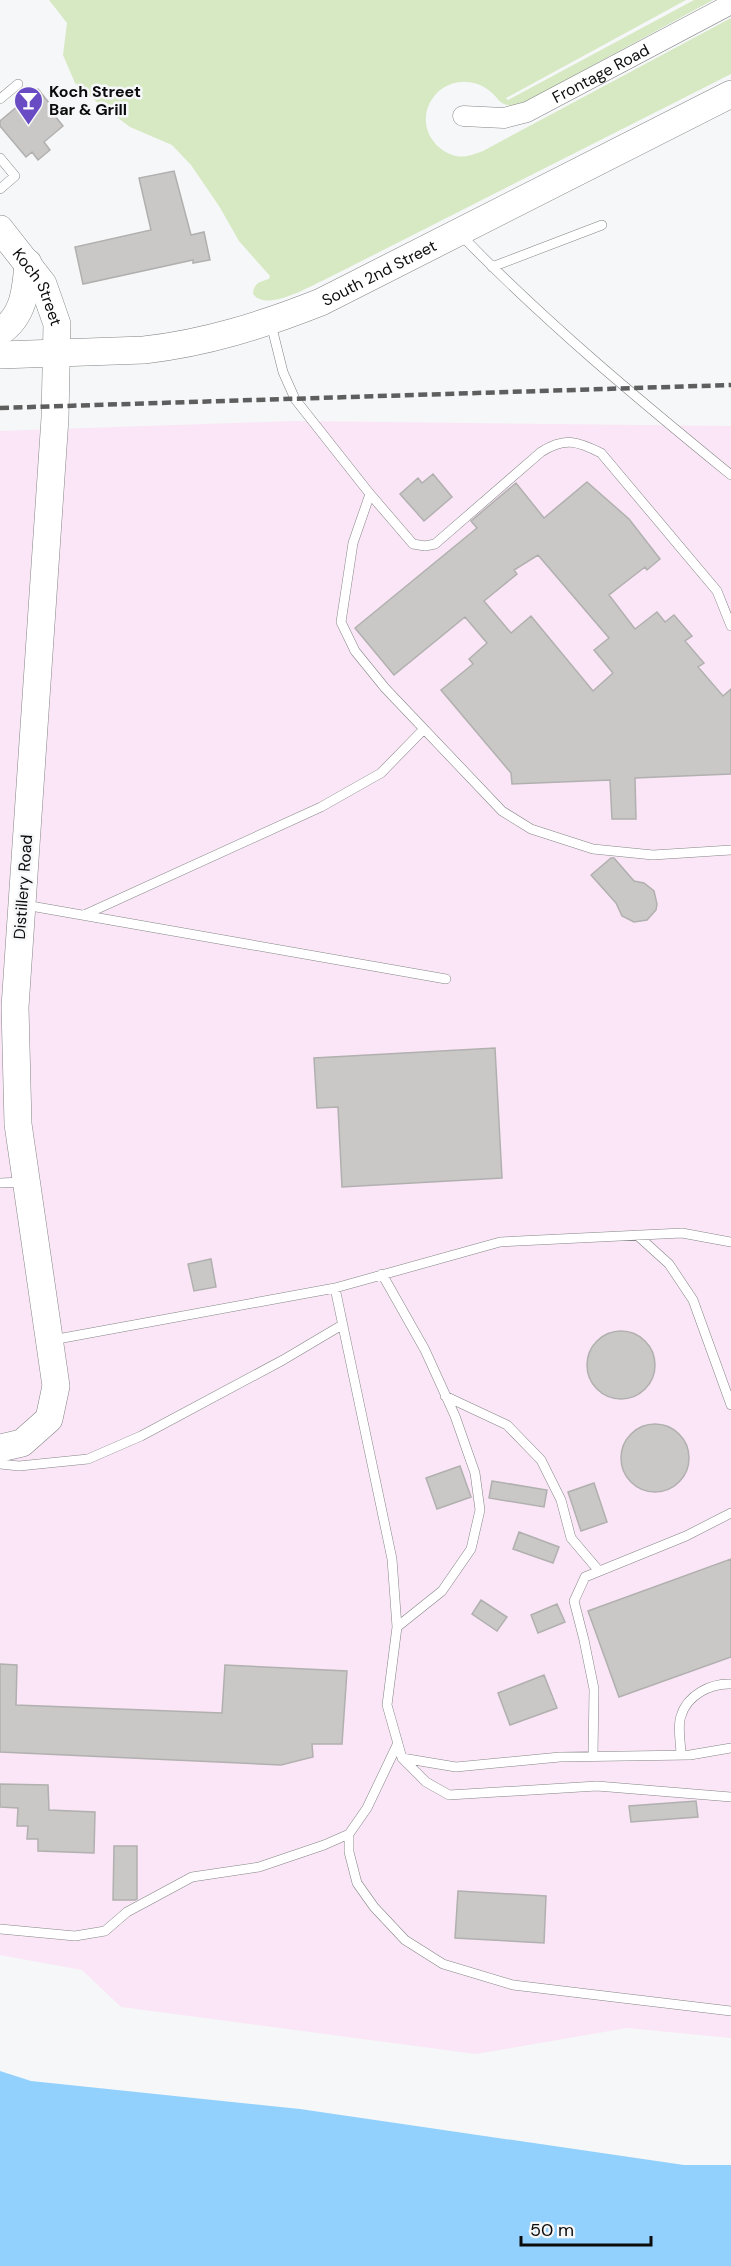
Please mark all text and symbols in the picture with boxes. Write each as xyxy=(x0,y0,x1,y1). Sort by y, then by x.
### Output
street label: Frontage Road xyxy=(548,39,653,107)
place label: Koch Street Bar & Grill xyxy=(49,81,141,120)
bar icon: Koch Street Bar & Grill xyxy=(12,84,44,126)
street label: South 2nd Street xyxy=(318,235,440,310)
street label: Koch Street xyxy=(8,244,67,328)
street label: Distillery Road xyxy=(9,834,37,940)
scale bar xyxy=(521,2209,652,2247)
text: 50 m xyxy=(530,2218,574,2242)

